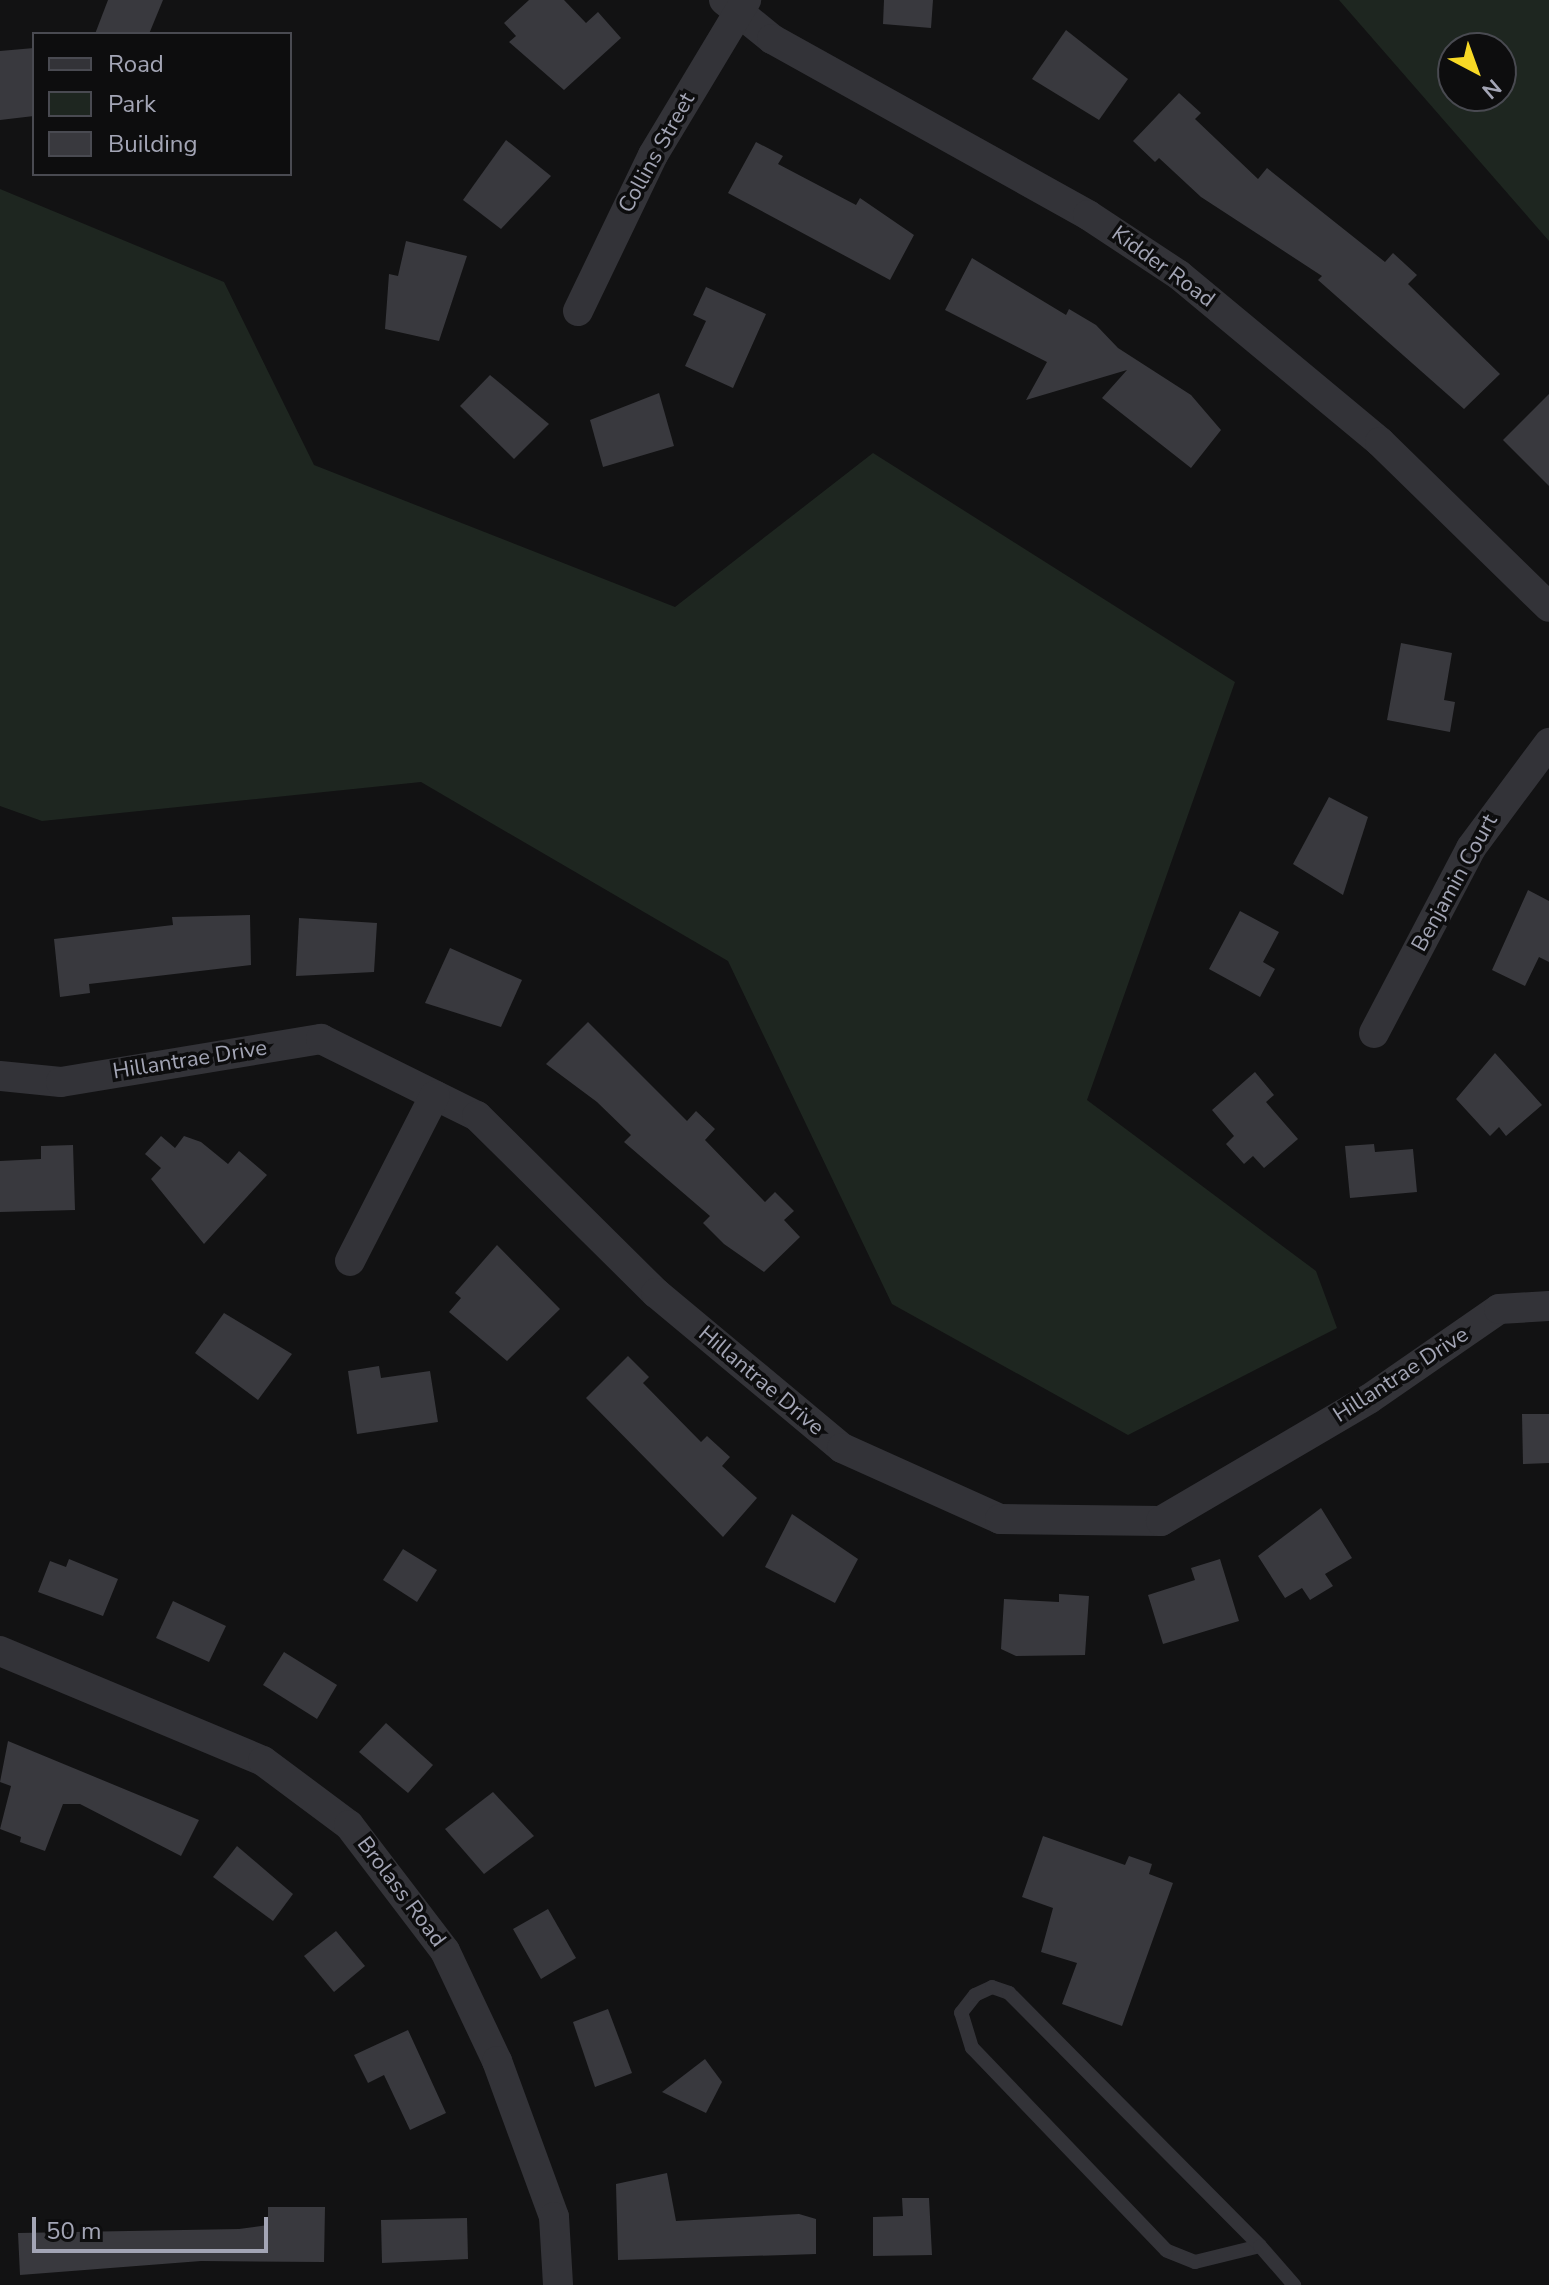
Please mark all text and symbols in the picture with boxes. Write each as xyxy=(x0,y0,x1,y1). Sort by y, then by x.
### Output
legend xyxy=(32,32,292,176)
north arrow xyxy=(1437,32,1517,112)
text: Road xyxy=(108,48,164,80)
text: N xyxy=(1475,72,1507,105)
text: Park xyxy=(108,88,156,120)
street label: Collins Street xyxy=(613,88,701,218)
text: Building xyxy=(108,128,198,160)
street label: Kidder Road xyxy=(1106,221,1220,313)
street label: Benjamin Court xyxy=(1406,810,1504,956)
street label: Hillantrae Drive xyxy=(111,1035,269,1085)
street label: Hillantrae Drive xyxy=(693,1321,829,1441)
street label: Hillantrae Drive xyxy=(1329,1322,1473,1428)
street label: Brolass Road xyxy=(351,1832,451,1952)
scale bar xyxy=(36,2201,272,2251)
text: 50 m xyxy=(46,2215,102,2247)

